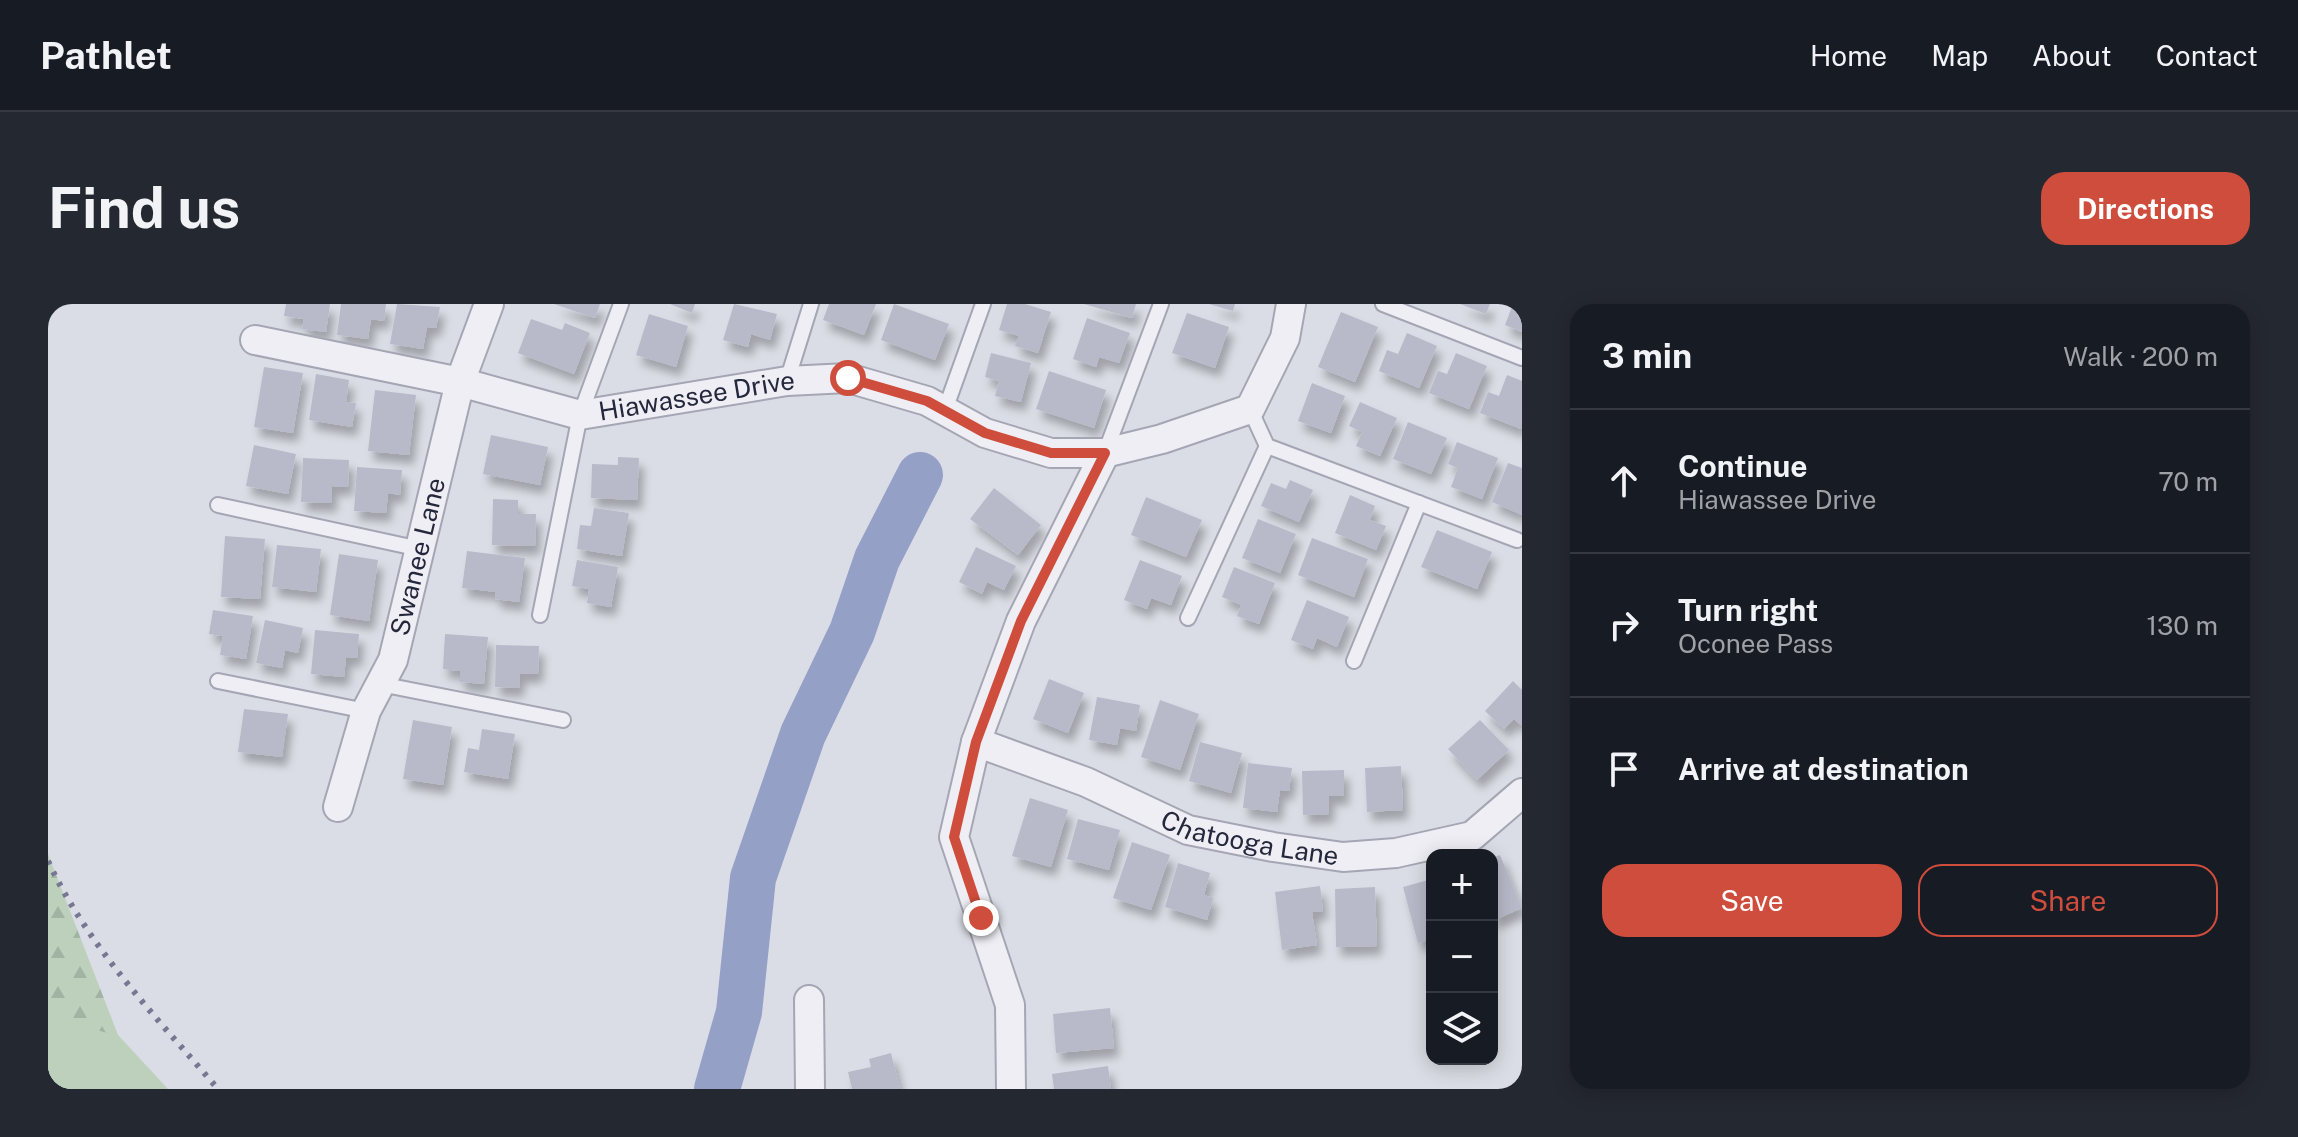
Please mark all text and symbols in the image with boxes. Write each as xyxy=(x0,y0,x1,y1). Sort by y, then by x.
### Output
text: Pathlet xyxy=(40,33,172,78)
text: Home xyxy=(1810,39,1887,72)
text: Map xyxy=(1931,39,1988,72)
text: About xyxy=(2032,39,2112,72)
text: Contact xyxy=(2156,39,2258,72)
button: Directions xyxy=(2041,172,2250,245)
text: Find us xyxy=(48,175,240,241)
text: 3 min xyxy=(1602,336,1692,376)
text: Walk · 200 m xyxy=(2063,341,2218,372)
route start xyxy=(830,360,866,396)
street label: Hiawassee Drive xyxy=(596,365,796,427)
text: Continue xyxy=(1678,448,1808,484)
icon: ahead xyxy=(1602,459,1646,503)
text: 70 m xyxy=(2158,466,2218,497)
street label: Swanee Lane xyxy=(383,474,451,639)
text: Hiawassee Drive xyxy=(1678,484,1877,515)
text: Turn right xyxy=(1678,592,1818,628)
icon: right xyxy=(1602,603,1646,647)
text: 130 m xyxy=(2146,610,2218,641)
text: Oconee Pass xyxy=(1678,628,1833,659)
icon: arrive xyxy=(1602,747,1646,791)
text: Arrive at destination xyxy=(1678,751,1969,787)
street label: Chatooga Lane xyxy=(1156,803,1341,871)
map controls xyxy=(1426,849,1498,1065)
button: + xyxy=(1426,849,1498,921)
button: Save xyxy=(1602,864,1902,937)
button: Share xyxy=(1918,864,2218,937)
route end xyxy=(963,900,999,936)
button: − xyxy=(1426,921,1498,993)
button: layers xyxy=(1426,993,1498,1065)

